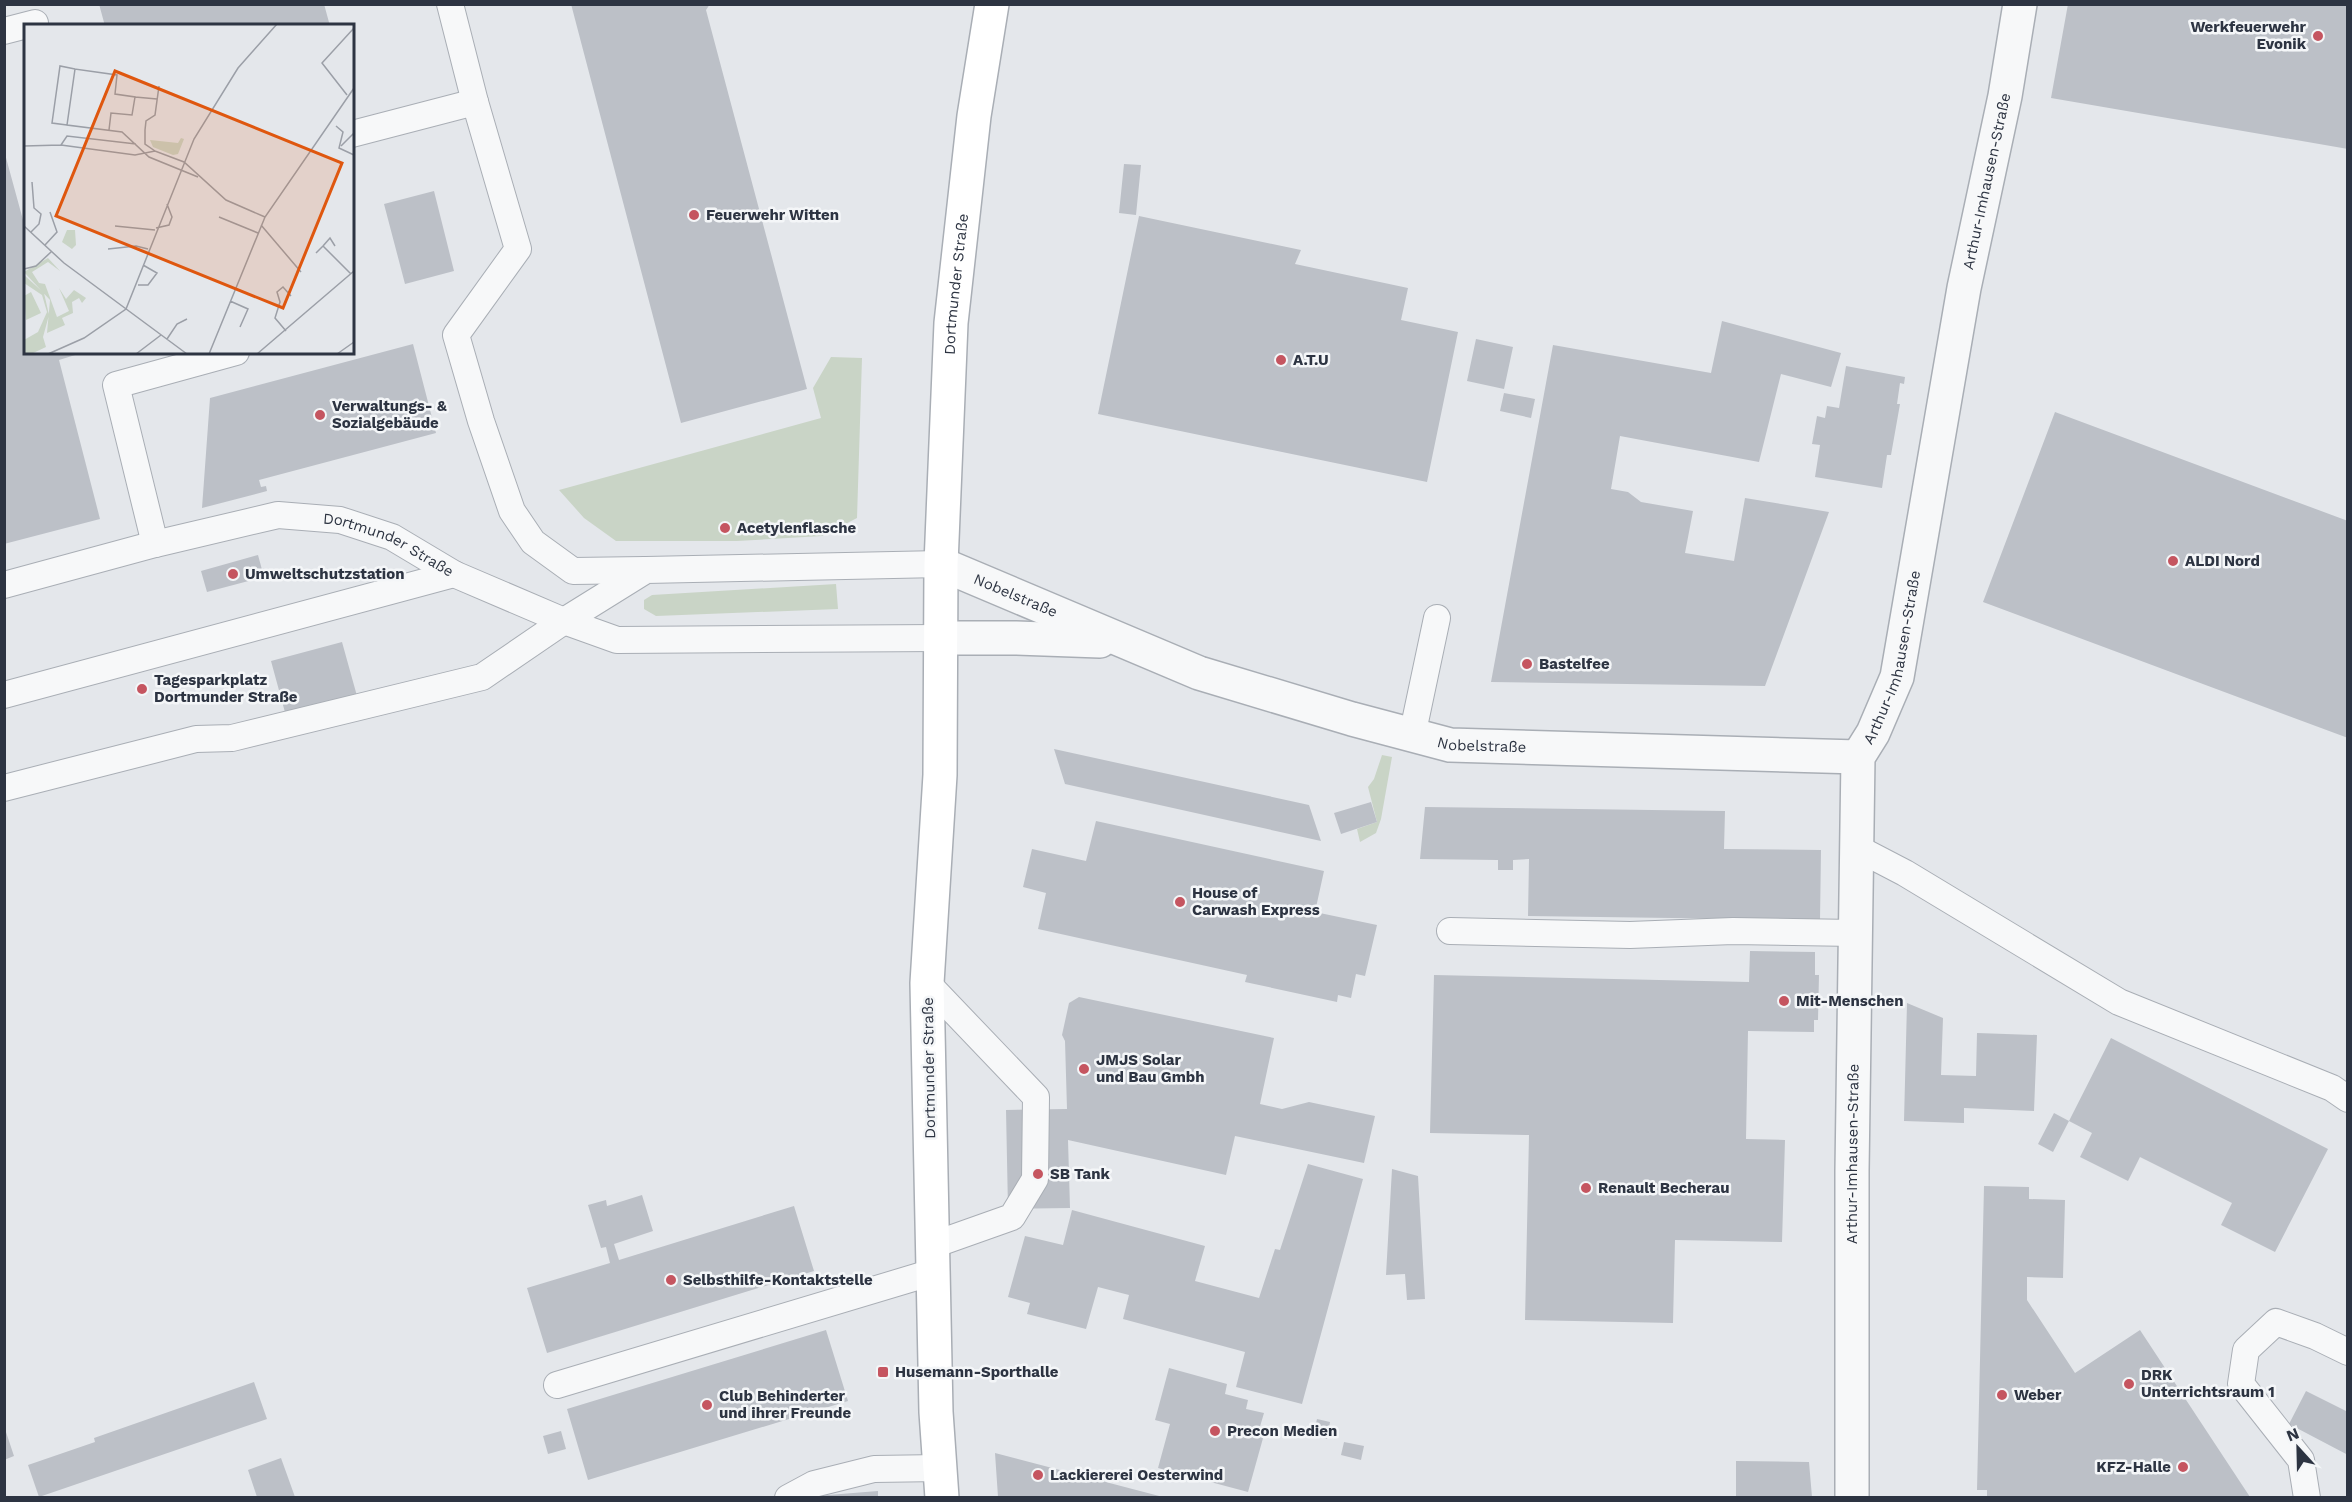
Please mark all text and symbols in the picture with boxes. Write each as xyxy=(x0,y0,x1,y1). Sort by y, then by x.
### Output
place label: Werkfeuerwehr Evonik xyxy=(2190,18,2307,53)
inset map xyxy=(24,24,354,354)
marker: Werkfeuerwehr Evonik xyxy=(2311,29,2325,43)
street label: Arthur-Imhausen-Straße xyxy=(1959,91,2014,271)
place label: Feuerwehr Witten xyxy=(706,206,839,224)
marker: Feuerwehr Witten xyxy=(687,208,701,222)
street label: Dortmunder Straße xyxy=(941,213,972,355)
place label: A.T.U xyxy=(1293,351,1329,369)
marker: A.T.U xyxy=(1274,353,1288,367)
place label: Verwaltungs- & Sozialgebäude xyxy=(332,397,447,432)
marker: Verwaltungs- & Sozialgebäude xyxy=(313,408,327,422)
street label: Dortmunder Straße xyxy=(322,510,457,581)
place label: Acetylenflasche xyxy=(737,519,857,537)
marker: Acetylenflasche xyxy=(718,521,732,535)
place label: ALDI Nord xyxy=(2185,552,2260,570)
marker: ALDI Nord xyxy=(2166,554,2180,568)
place label: Umweltschutzstation xyxy=(245,565,404,583)
marker: Umweltschutzstation xyxy=(226,567,240,581)
street label: Arthur-Imhausen-Straße xyxy=(1859,569,1924,748)
street label: Nobelstraße xyxy=(971,570,1060,621)
place label: Bastelfee xyxy=(1539,655,1610,673)
marker: Bastelfee xyxy=(1520,657,1534,671)
place label: Tagesparkplatz Dortmunder Straße xyxy=(154,671,298,706)
marker: Tagesparkplatz Dortmunder Straße xyxy=(135,682,149,696)
street label: Nobelstraße xyxy=(1435,733,1527,756)
place label: House of Carwash Express xyxy=(1192,884,1320,919)
marker: House of Carwash Express xyxy=(1173,895,1187,909)
place label: Mit-Menschen xyxy=(1796,992,1903,1010)
marker: Mit-Menschen xyxy=(1777,994,1791,1008)
street label: Dortmunder Straße xyxy=(919,997,939,1139)
place label: JMJS Solar und Bau Gmbh xyxy=(1096,1051,1204,1086)
marker: JMJS Solar und Bau Gmbh xyxy=(1077,1062,1091,1076)
street label: Arthur-Imhausen-Straße xyxy=(1843,1064,1863,1244)
place label: SB Tank xyxy=(1050,1165,1110,1183)
marker: SB Tank xyxy=(1031,1167,1045,1181)
place label: Renault Becherau xyxy=(1598,1179,1729,1197)
marker: Renault Becherau xyxy=(1579,1181,1593,1195)
place label: Selbsthilfe-Kontaktstelle xyxy=(683,1271,873,1289)
marker: Selbsthilfe-Kontaktstelle xyxy=(664,1273,678,1287)
place label: Husemann-Sporthalle xyxy=(895,1363,1059,1381)
marker: Husemann-Sporthalle xyxy=(876,1365,890,1379)
place label: DRK Unterrichtsraum 1 xyxy=(2141,1366,2275,1401)
marker: DRK Unterrichtsraum 1 xyxy=(2122,1377,2136,1391)
place label: Weber xyxy=(2014,1386,2062,1404)
place label: Club Behinderter und ihrer Freunde xyxy=(719,1387,851,1422)
marker: Weber xyxy=(1995,1388,2009,1402)
marker: Club Behinderter und ihrer Freunde xyxy=(700,1398,714,1412)
north arrow xyxy=(2268,1418,2328,1478)
place label: Precon Medien xyxy=(1227,1422,1337,1440)
marker: Precon Medien xyxy=(1208,1424,1222,1438)
text: N xyxy=(2284,1424,2302,1446)
place label: KFZ-Halle xyxy=(2096,1458,2171,1476)
marker: KFZ-Halle xyxy=(2176,1460,2190,1474)
place label: Lackiererei Oesterwind xyxy=(1050,1466,1223,1484)
marker: Lackiererei Oesterwind xyxy=(1031,1468,1045,1482)

